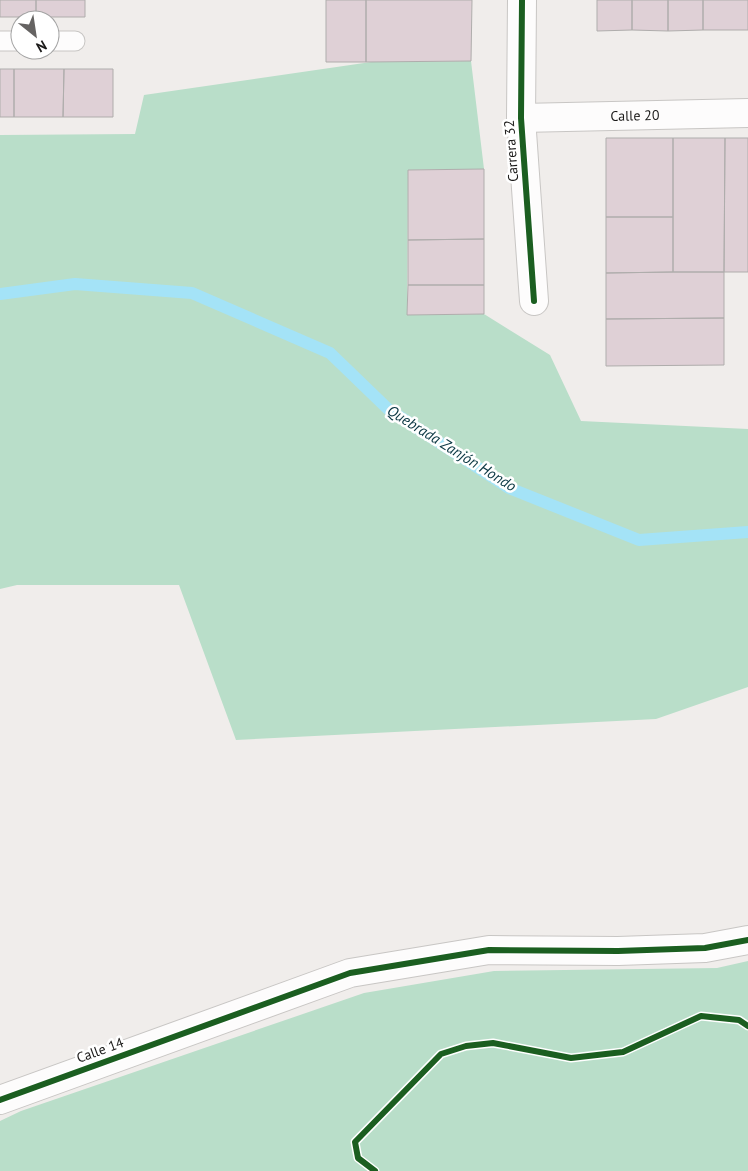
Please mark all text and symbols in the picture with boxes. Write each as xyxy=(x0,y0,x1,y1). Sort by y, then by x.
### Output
north arrow xyxy=(10,10,60,60)
text: N xyxy=(33,36,50,56)
street label: Calle 20 xyxy=(610,106,660,125)
street label: Carrera 32 xyxy=(500,119,522,183)
water label: Quebrada Zanjón Hondo xyxy=(384,401,520,495)
street label: Calle 14 xyxy=(74,1033,126,1067)

